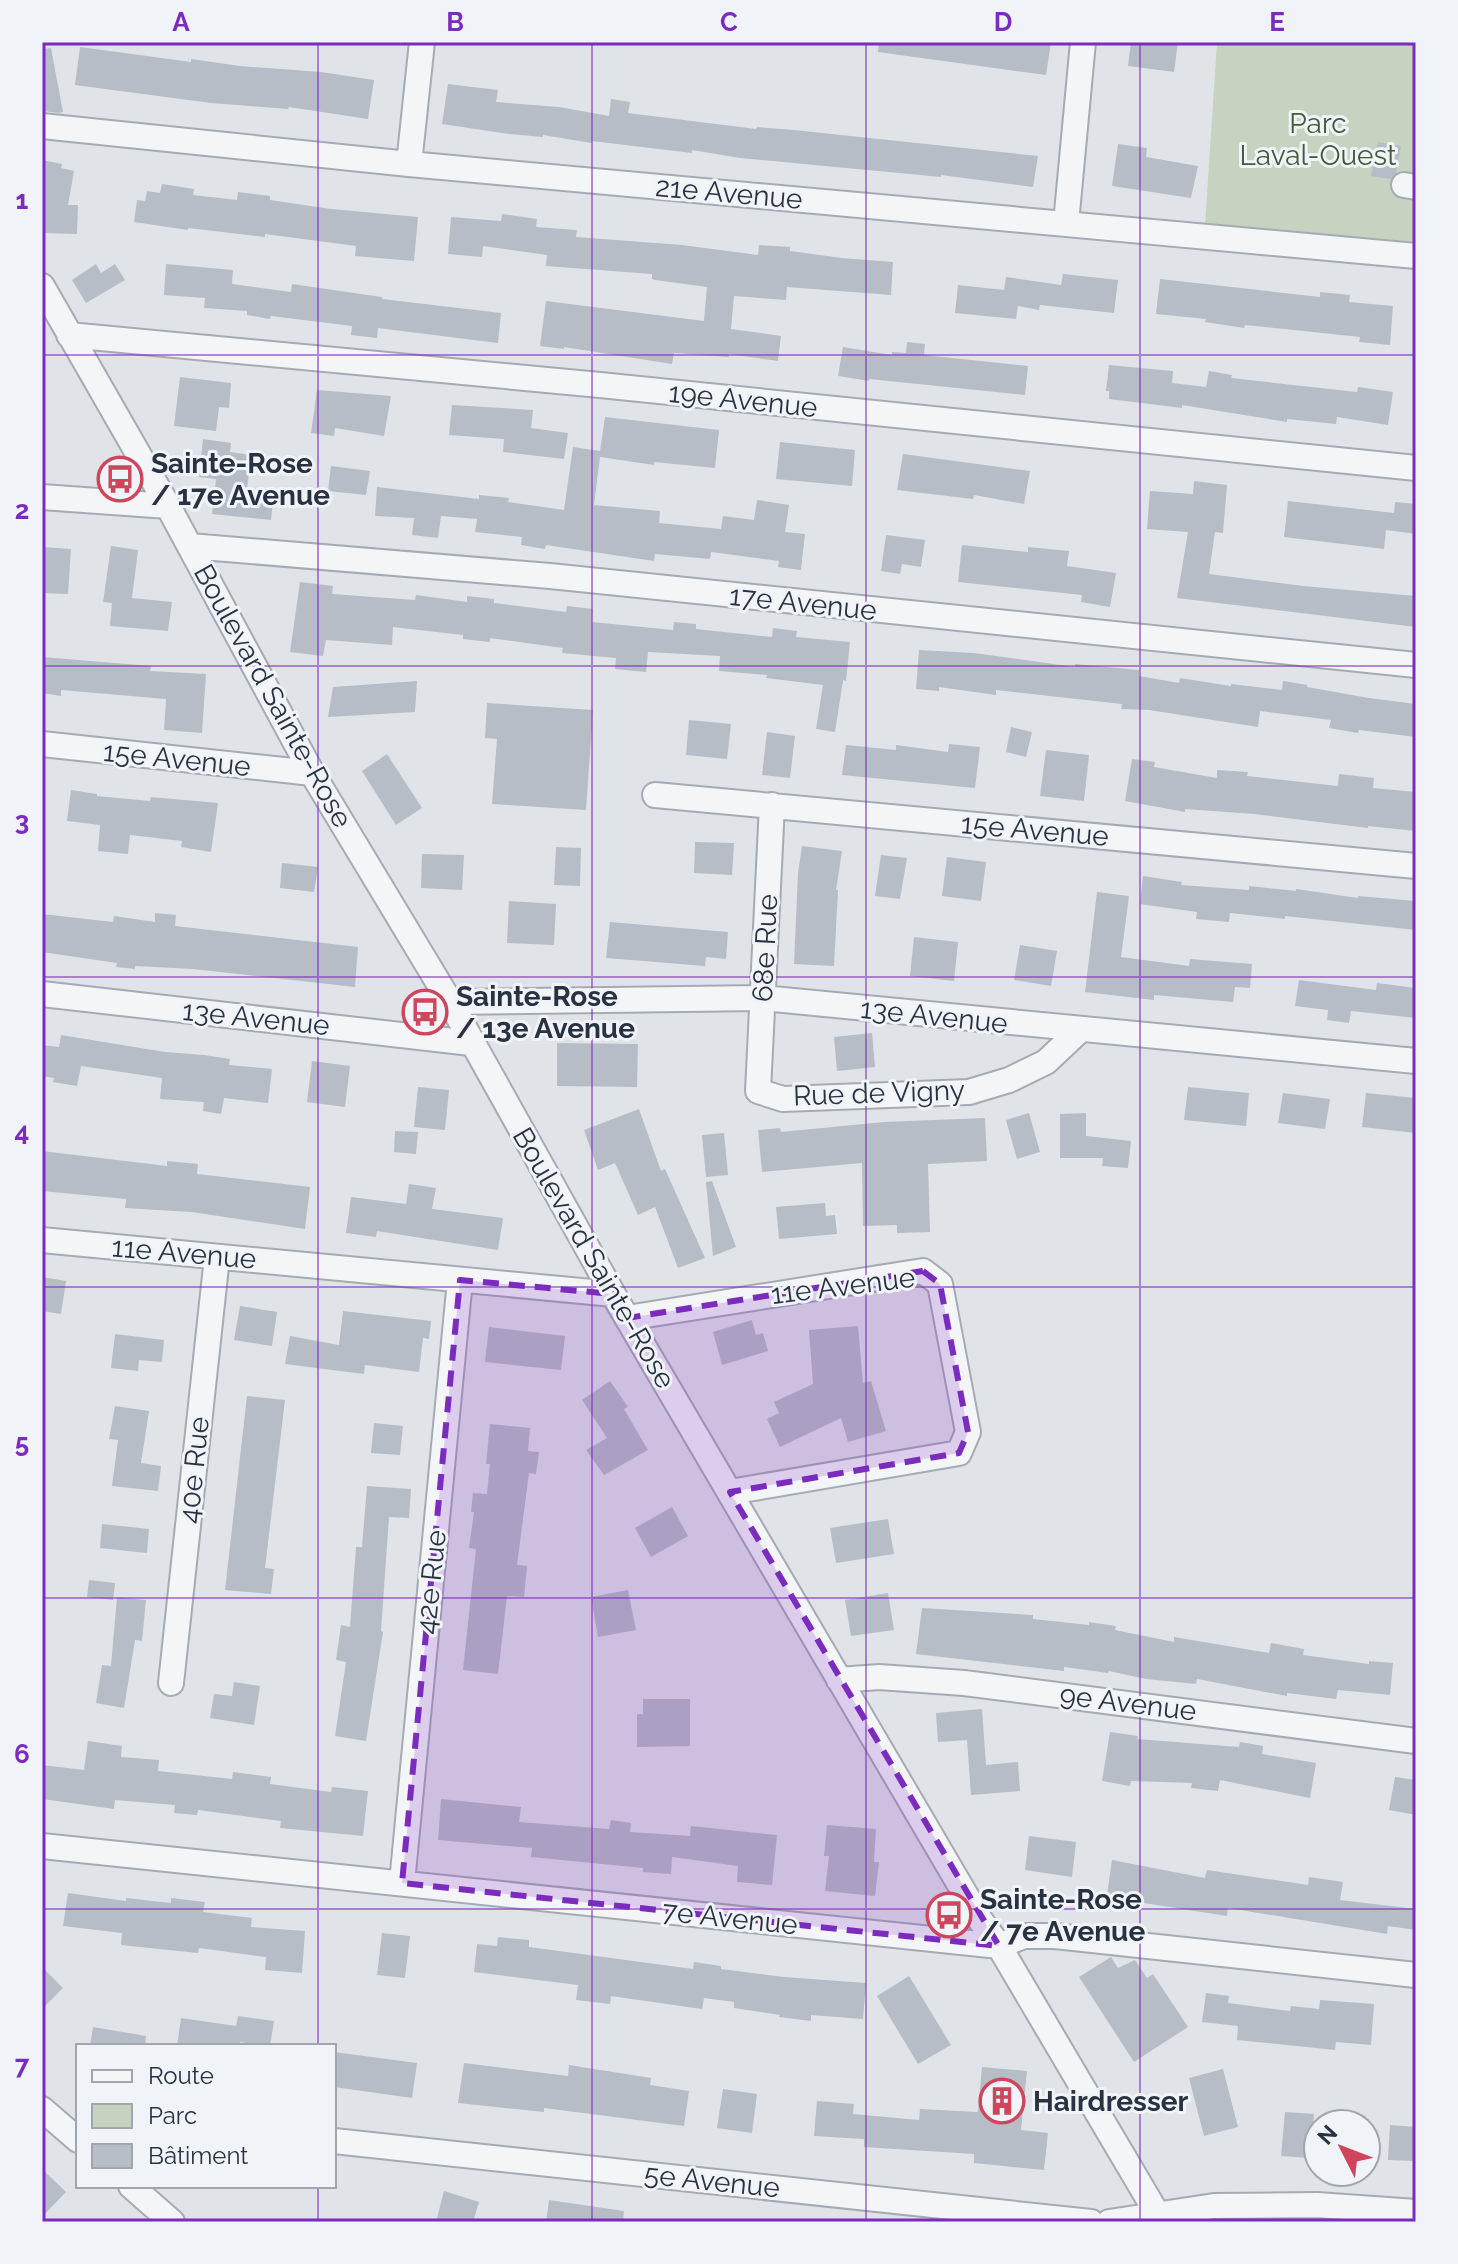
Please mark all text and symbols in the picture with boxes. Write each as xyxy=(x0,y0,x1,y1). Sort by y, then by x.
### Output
text: A xyxy=(172,7,190,37)
text: B xyxy=(446,7,464,37)
text: C xyxy=(720,7,738,37)
text: D xyxy=(994,7,1012,37)
text: E xyxy=(1269,7,1285,37)
park label: Parc Laval-Ouest xyxy=(1240,107,1397,172)
street label: 21e Avenue xyxy=(654,170,804,216)
text: 1 xyxy=(16,185,29,215)
street label: 19e Avenue xyxy=(667,376,819,424)
place label: Sainte-Rose / 17e Avenue xyxy=(151,447,330,512)
bus stop icon: Sainte-Rose / 17e Avenue xyxy=(96,455,144,503)
text: 2 xyxy=(15,495,29,525)
street label: Boulevard Sainte-Rose xyxy=(187,559,359,833)
street label: 17e Avenue xyxy=(728,579,878,627)
street label: 15e Avenue xyxy=(102,735,252,783)
text: 3 xyxy=(15,806,29,836)
street label: 15e Avenue xyxy=(960,807,1110,853)
street label: 68e Rue xyxy=(746,893,784,1003)
place label: Sainte-Rose / 13e Avenue xyxy=(456,980,635,1045)
bus stop icon: Sainte-Rose / 13e Avenue xyxy=(401,988,449,1036)
street label: 13e Avenue xyxy=(859,992,1009,1040)
street label: 13e Avenue xyxy=(181,994,331,1042)
street label: Rue de Vigny xyxy=(792,1074,966,1112)
text: 4 xyxy=(15,1117,29,1147)
street label: Boulevard Sainte-Rose xyxy=(506,1122,682,1394)
street label: 11e Avenue xyxy=(110,1230,258,1276)
street label: 11e Avenue xyxy=(769,1261,917,1311)
street label: 40e Rue xyxy=(172,1415,216,1525)
text: 5 xyxy=(15,1428,29,1458)
street label: 42e Rue xyxy=(409,1528,453,1636)
street label: 9e Avenue xyxy=(1058,1678,1198,1728)
text: 6 xyxy=(14,1739,30,1769)
place label: Sainte-Rose / 7e Avenue xyxy=(980,1883,1145,1948)
bus stop icon: Sainte-Rose / 7e Avenue xyxy=(925,1891,973,1939)
street label: 7e Avenue xyxy=(661,1894,799,1942)
legend xyxy=(76,2044,336,2188)
text: 7 xyxy=(15,2050,30,2080)
text: Route xyxy=(148,2061,214,2090)
building icon: Hairdresser xyxy=(978,2077,1026,2125)
place label: Hairdresser xyxy=(1033,2085,1189,2118)
text: Parc xyxy=(148,2101,197,2130)
north arrow xyxy=(1302,2108,1382,2188)
text: N xyxy=(1312,2120,1342,2150)
text: Bâtiment xyxy=(148,2141,248,2170)
street label: 5e Avenue xyxy=(643,2157,781,2205)

